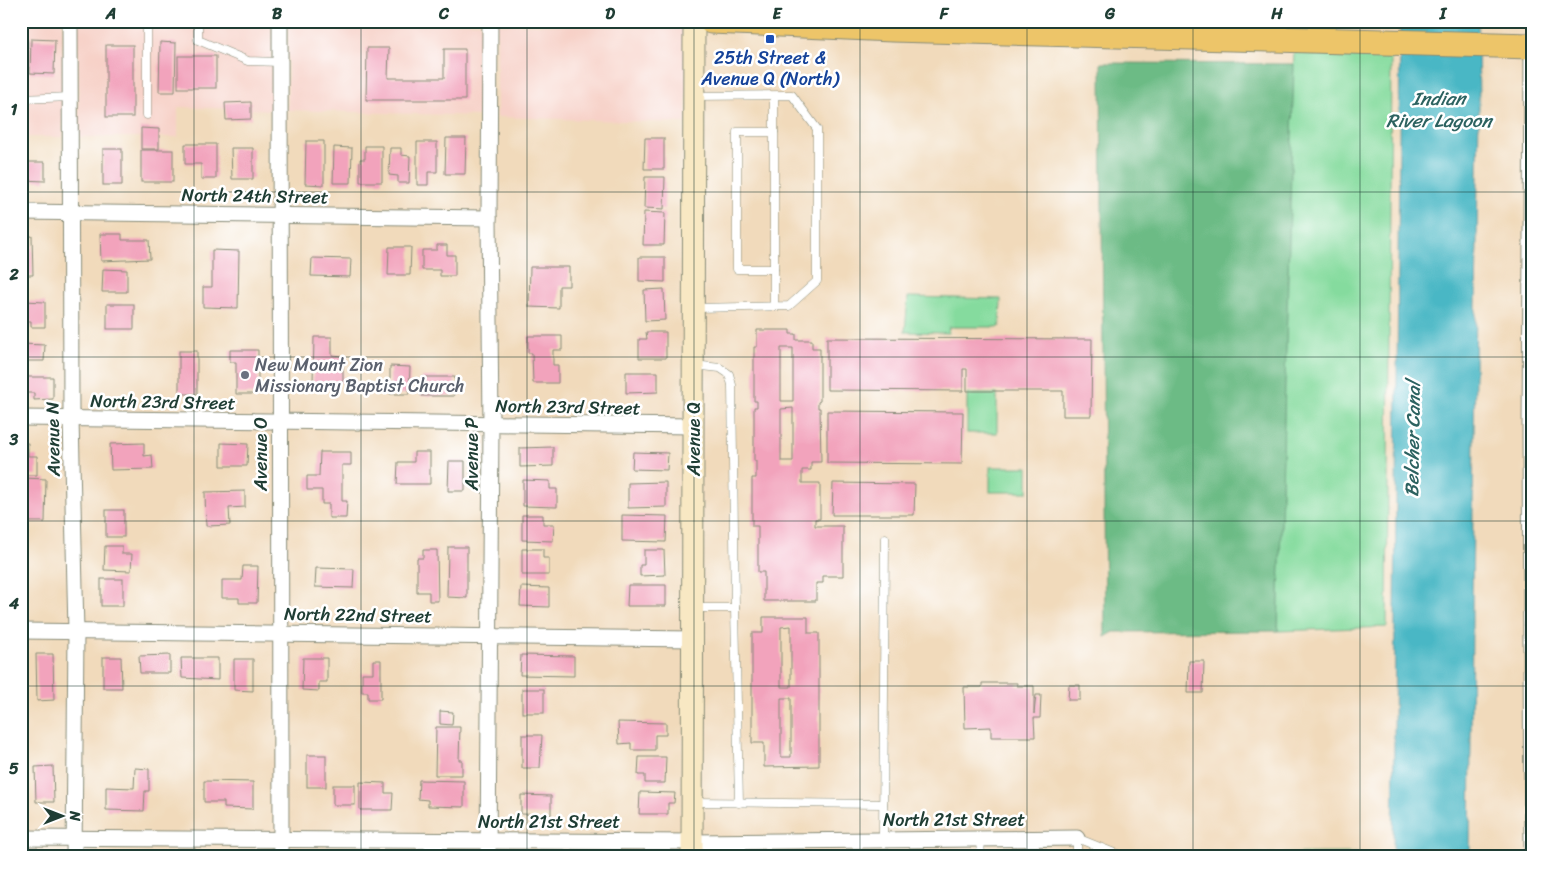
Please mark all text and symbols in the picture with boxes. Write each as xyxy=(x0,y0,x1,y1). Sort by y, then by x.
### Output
text: A xyxy=(105,0,116,28)
text: B xyxy=(272,0,283,28)
text: C xyxy=(438,0,450,28)
text: D xyxy=(605,0,615,28)
text: E xyxy=(773,0,783,28)
text: F xyxy=(939,0,950,28)
text: G xyxy=(1104,0,1116,28)
text: H xyxy=(1270,0,1283,28)
text: I xyxy=(1439,0,1448,28)
marker: 25th Street & Avenue Q (North) xyxy=(764,33,776,45)
place label: 25th Street & Avenue Q (North) xyxy=(700,42,840,95)
water label: Indian River Lagoon xyxy=(1386,82,1494,137)
text: 1 xyxy=(11,95,18,124)
street label: North 24th Street xyxy=(181,179,329,213)
text: 2 xyxy=(8,260,19,289)
place label: New Mount Zion Missionary Baptist Church xyxy=(255,349,464,402)
marker: New Mount Zion Missionary Baptist Church xyxy=(239,369,251,381)
water label: Belcher Canal xyxy=(1395,376,1430,497)
street label: North 23rd Street xyxy=(90,385,236,419)
street label: North 23rd Street xyxy=(495,390,641,424)
street label: Avenue N xyxy=(36,401,70,478)
street label: Avenue Q xyxy=(678,402,710,477)
street label: Avenue O xyxy=(245,417,277,492)
street label: Avenue P xyxy=(456,417,488,492)
text: 3 xyxy=(9,425,19,454)
text: 4 xyxy=(8,589,19,618)
street label: North 22nd Street xyxy=(284,598,432,632)
text: 5 xyxy=(9,754,19,783)
north arrow xyxy=(38,790,88,840)
street label: North 21st Street xyxy=(883,804,1025,836)
street label: North 21st Street xyxy=(478,806,620,838)
text: N xyxy=(62,810,87,821)

